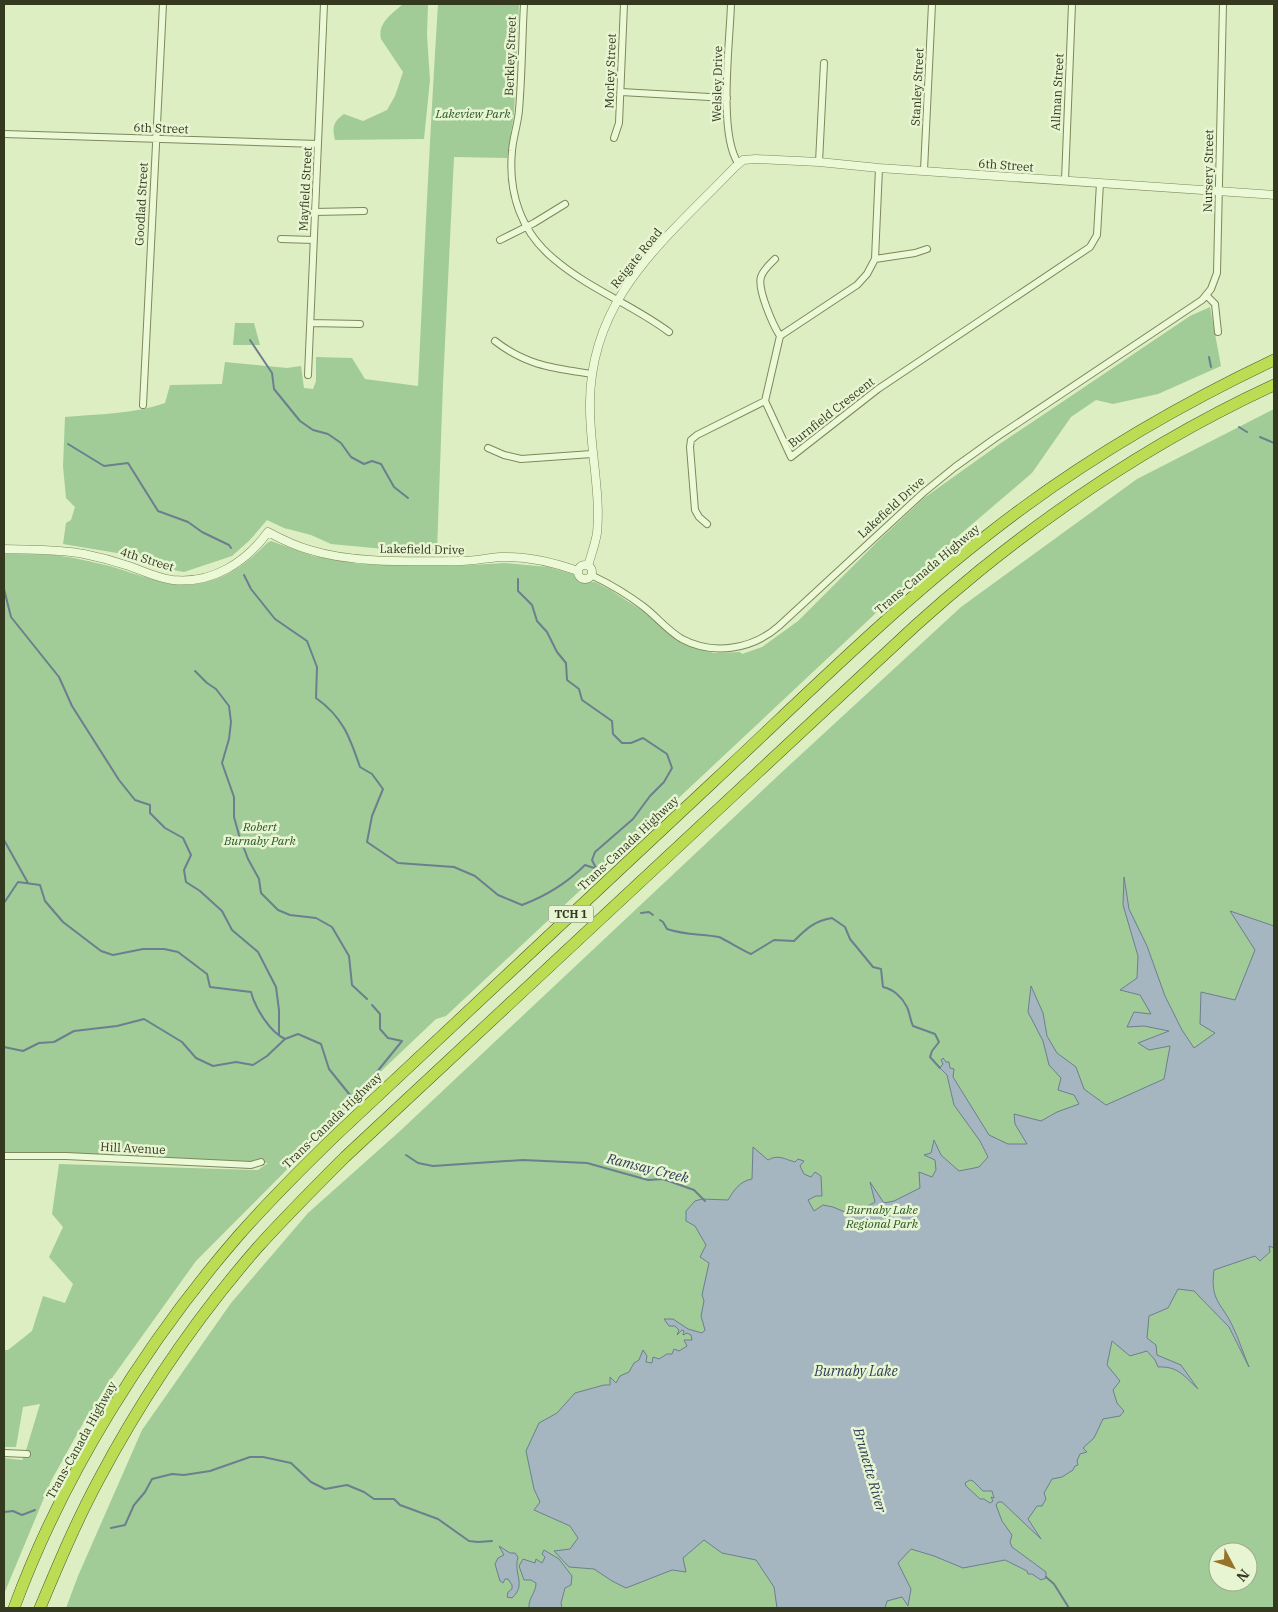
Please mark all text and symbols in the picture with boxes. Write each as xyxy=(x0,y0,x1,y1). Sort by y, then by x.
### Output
street label: Berkley Street xyxy=(501,16,519,96)
street label: Morley Street xyxy=(601,33,619,109)
street label: Welsley Drive xyxy=(709,46,725,122)
street label: Stanley Street xyxy=(907,47,927,127)
street label: Allman Street xyxy=(1047,53,1067,131)
park label: Lakeview Park xyxy=(435,106,511,121)
street label: 6th Street xyxy=(133,120,189,136)
street label: Nursery Street xyxy=(1200,129,1216,213)
street label: Mayfield Street xyxy=(295,146,315,232)
street label: 6th Street xyxy=(978,156,1034,174)
street label: Goodlad Street xyxy=(131,162,151,246)
street label: Reigate Road xyxy=(607,225,665,291)
street label: Burnfield Crescent xyxy=(785,374,877,450)
street label: Lakefield Drive xyxy=(854,473,928,541)
street label: Trans-Canada Highway xyxy=(872,520,983,617)
street label: Lakefield Drive xyxy=(379,541,465,557)
street label: 4th Street xyxy=(118,544,176,574)
street label: Trans-Canada Highway xyxy=(575,792,682,894)
park label: Robert Burnaby Park xyxy=(223,819,297,848)
road number: TCH 1 xyxy=(548,906,594,922)
street label: Trans-Canada Highway xyxy=(279,1068,385,1171)
street label: Hill Avenue xyxy=(100,1139,166,1157)
water label: Ramsay Creek xyxy=(604,1149,691,1187)
park label: Burnaby Lake Regional Park xyxy=(845,1202,919,1231)
water label: Burnaby Lake xyxy=(813,1362,898,1380)
street label: Trans-Canada Highway xyxy=(42,1378,120,1501)
water label: Brunette River xyxy=(849,1425,891,1515)
north arrow xyxy=(1208,1542,1258,1592)
text: N xyxy=(1232,1565,1253,1586)

